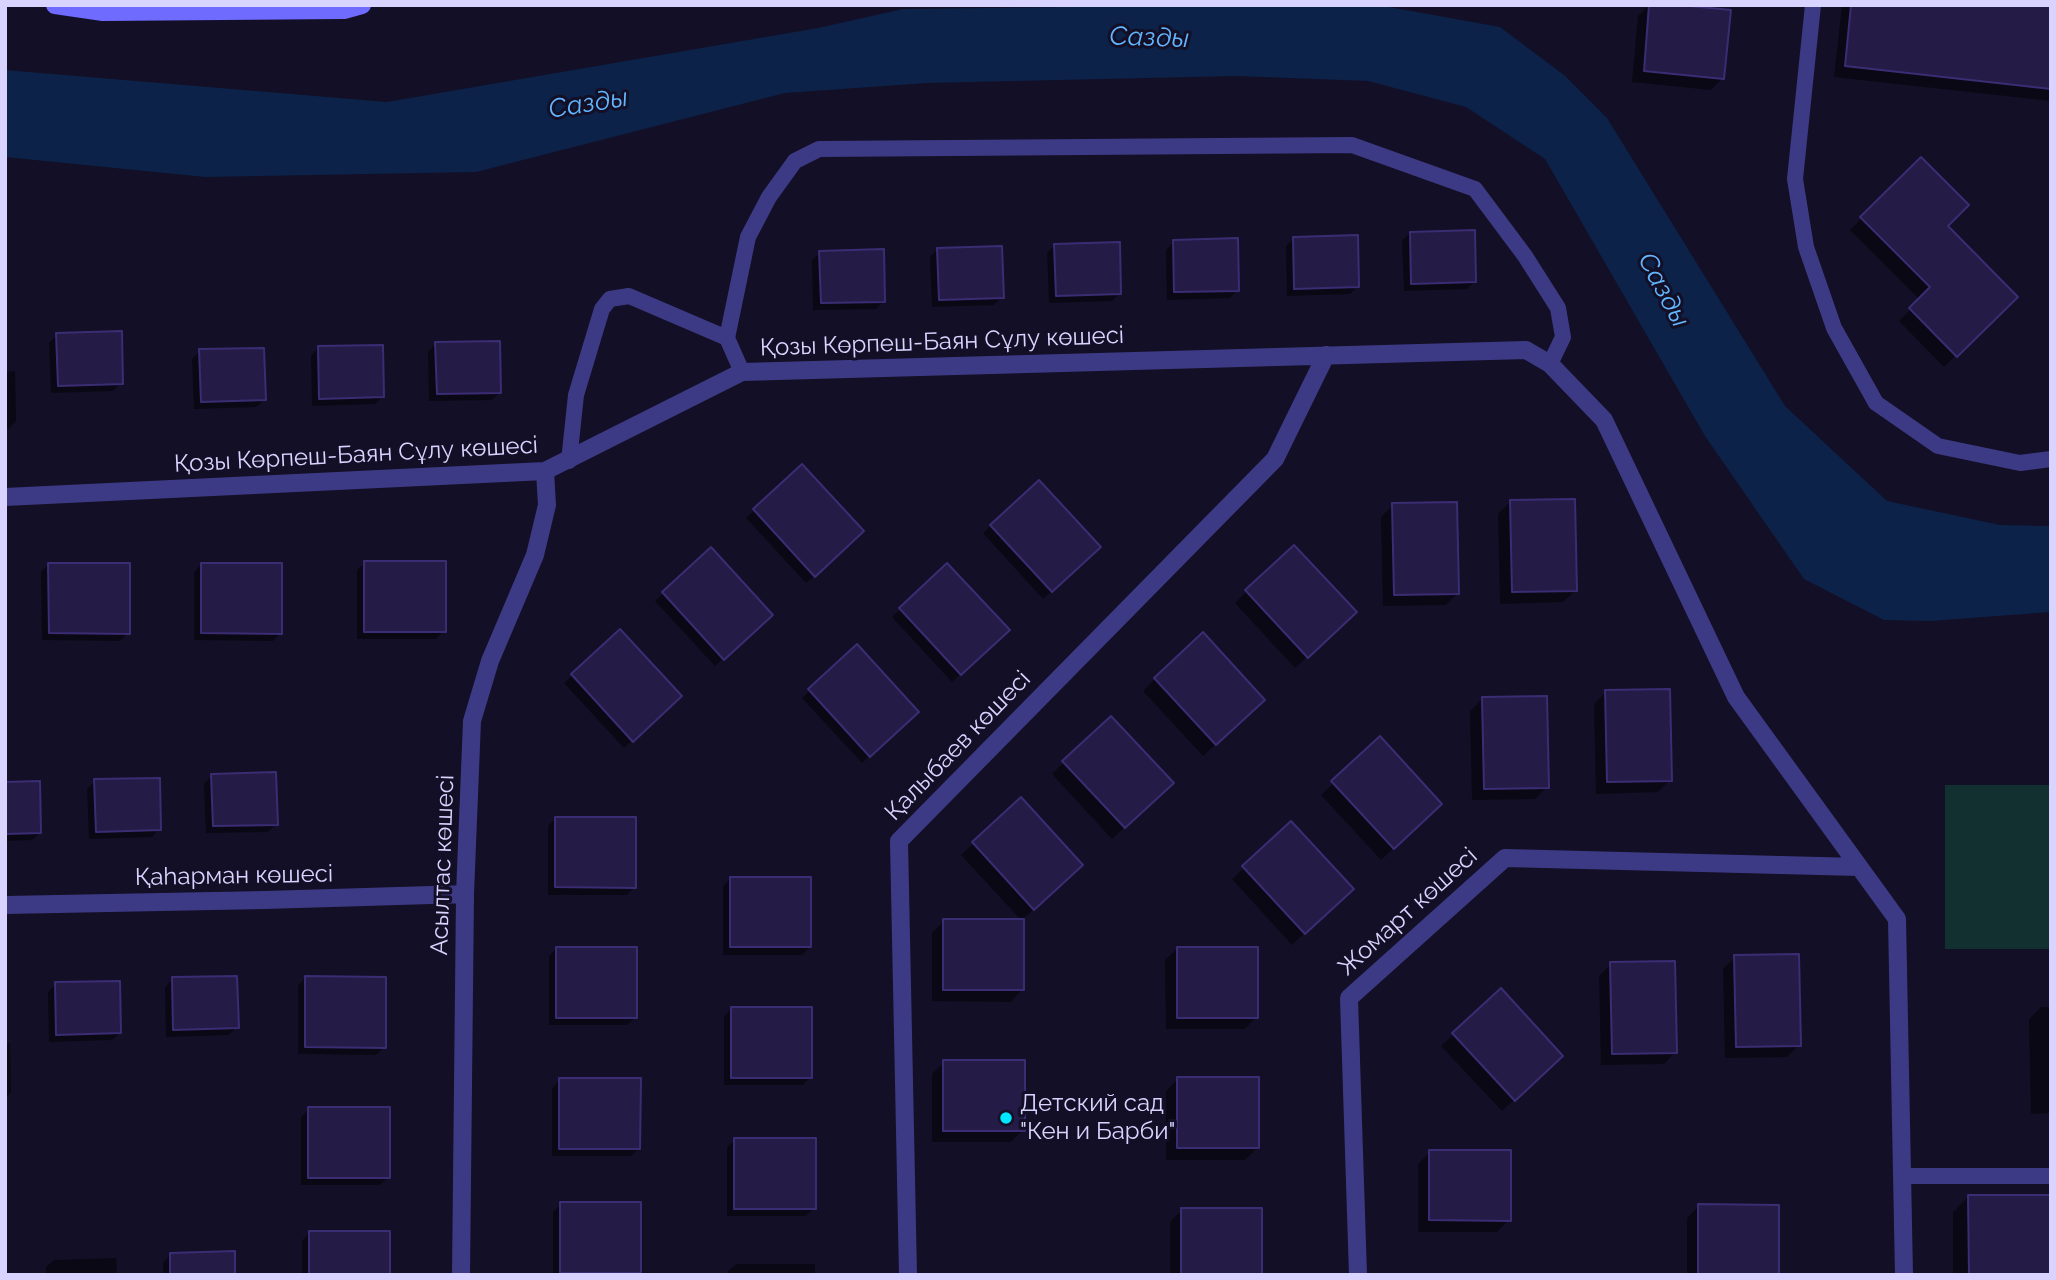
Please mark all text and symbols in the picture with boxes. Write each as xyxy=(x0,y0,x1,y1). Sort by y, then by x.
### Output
water label: Сазды xyxy=(1109,21,1189,55)
water label: Сазды xyxy=(546,82,630,126)
water label: Сазды xyxy=(1631,248,1695,332)
street label: Қозы Көрпеш-Баян Сұлу көшесі xyxy=(759,321,1125,363)
street label: Қозы Көрпеш-Баян Сұлу көшесі xyxy=(173,431,539,479)
street label: Қалыбаев көшесі xyxy=(879,665,1037,827)
street label: Асылтас көшесі xyxy=(425,774,461,956)
street label: Жомарт көшесі xyxy=(1333,842,1483,982)
street label: Қаһарман көшесі xyxy=(135,860,333,892)
place label: Детский сад "Кен и Барби" xyxy=(1020,1090,1175,1146)
marker: Детский сад "Кен и Барби" xyxy=(998,1110,1014,1126)

